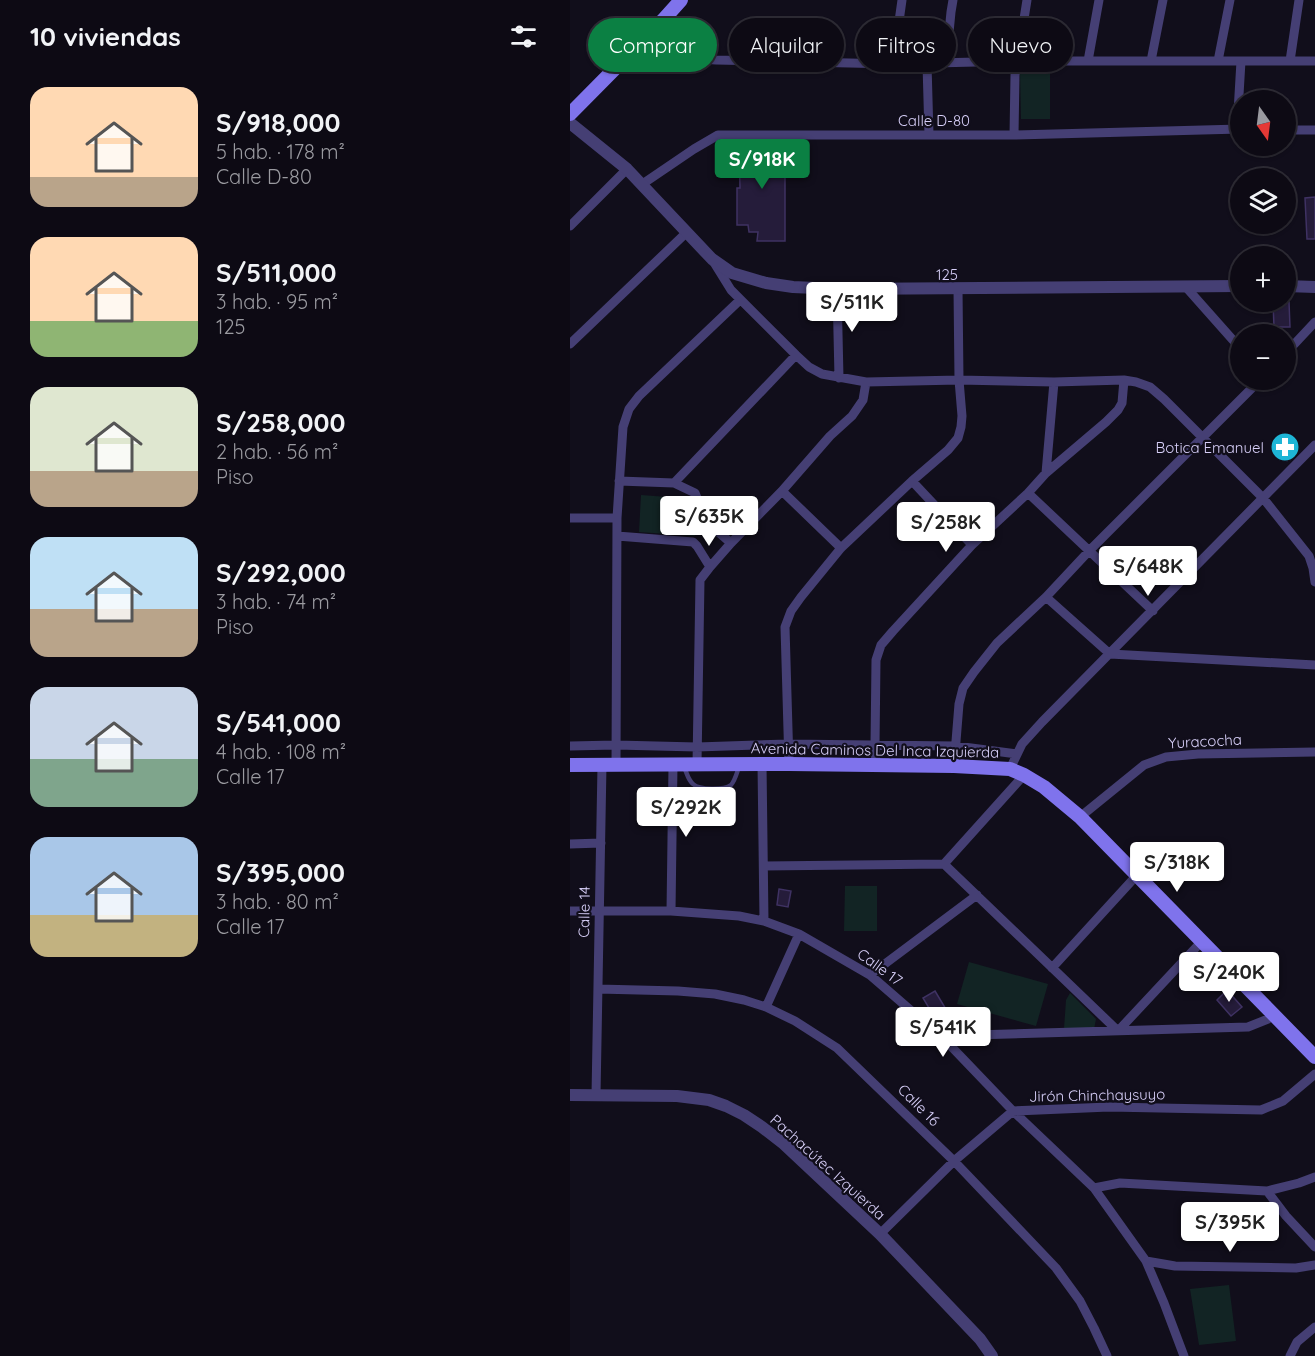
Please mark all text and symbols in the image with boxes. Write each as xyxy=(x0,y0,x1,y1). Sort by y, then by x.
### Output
chip: Comprar xyxy=(588,18,717,72)
chip: Alquilar xyxy=(729,18,844,72)
chip: Filtros xyxy=(856,18,956,72)
chip: Nuevo xyxy=(968,18,1073,72)
text: 10 viviendas xyxy=(30,20,181,53)
icon: filters xyxy=(507,20,540,53)
north arrow xyxy=(1230,90,1296,156)
map controls xyxy=(1230,90,1296,390)
text: S/918,000 xyxy=(216,106,340,139)
icon: home xyxy=(78,111,150,183)
street label: Calle D-80 xyxy=(898,111,970,130)
text: 5 hab. · 178 m² xyxy=(216,139,345,164)
pin: S/918K xyxy=(713,139,811,190)
text: S/918K xyxy=(729,146,795,171)
text: Calle D-80 xyxy=(216,164,312,189)
button: layers xyxy=(1230,168,1296,234)
button: + xyxy=(1230,246,1296,312)
text: S/511,000 xyxy=(216,256,337,289)
icon: home xyxy=(78,261,150,333)
street label: 125 xyxy=(936,265,958,284)
pin: S/511K xyxy=(803,282,901,333)
text: 3 hab. · 95 m² xyxy=(216,289,338,314)
text: S/511K xyxy=(820,289,884,314)
text: 125 xyxy=(216,314,245,339)
button: − xyxy=(1230,324,1296,390)
text: S/258,000 xyxy=(216,406,345,439)
icon: home xyxy=(78,411,150,483)
pharmacy icon: Botica Emanuel xyxy=(1269,431,1301,463)
place label: Botica Emanuel xyxy=(1156,438,1264,457)
text: 2 hab. · 56 m² xyxy=(216,439,338,464)
text: Piso xyxy=(216,464,254,489)
pin: S/635K xyxy=(660,496,758,547)
pin: S/258K xyxy=(897,502,995,553)
text: S/635K xyxy=(674,503,744,528)
text: S/258K xyxy=(911,509,981,534)
pin: S/648K xyxy=(1099,546,1197,597)
text: S/648K xyxy=(1113,553,1183,578)
text: S/292,000 xyxy=(216,556,346,589)
icon: home xyxy=(78,561,150,633)
text: 3 hab. · 74 m² xyxy=(216,589,336,614)
text: Piso xyxy=(216,614,254,639)
text: S/541,000 xyxy=(216,706,341,739)
icon: home xyxy=(78,711,150,783)
street label: Yuracocha xyxy=(1168,730,1242,752)
street label: Avenida Caminos Del Inca Izquierda xyxy=(751,738,999,762)
text: 4 hab. · 108 m² xyxy=(216,739,346,764)
text: Calle 17 xyxy=(216,764,285,789)
pin: S/292K xyxy=(637,787,735,838)
text: S/292K xyxy=(651,794,721,819)
pin: S/318K xyxy=(1128,842,1226,893)
text: S/318K xyxy=(1144,849,1210,874)
text: S/395,000 xyxy=(216,856,345,889)
icon: home xyxy=(78,861,150,933)
street label: Calle 14 xyxy=(574,886,594,938)
text: 3 hab. · 80 m² xyxy=(216,889,339,914)
text: Calle 17 xyxy=(216,914,285,939)
street label: Calle 17 xyxy=(854,944,907,990)
pin: S/240K xyxy=(1180,952,1278,1003)
text: S/240K xyxy=(1193,959,1265,984)
pin: S/541K xyxy=(894,1007,992,1058)
text: S/541K xyxy=(910,1014,976,1039)
street label: Calle 16 xyxy=(894,1080,944,1130)
street label: Jirón Chinchaysuyo xyxy=(1029,1084,1165,1106)
street label: Pachacútec Izquierda xyxy=(766,1110,890,1224)
pin: S/395K xyxy=(1181,1202,1279,1253)
text: S/395K xyxy=(1195,1209,1265,1234)

